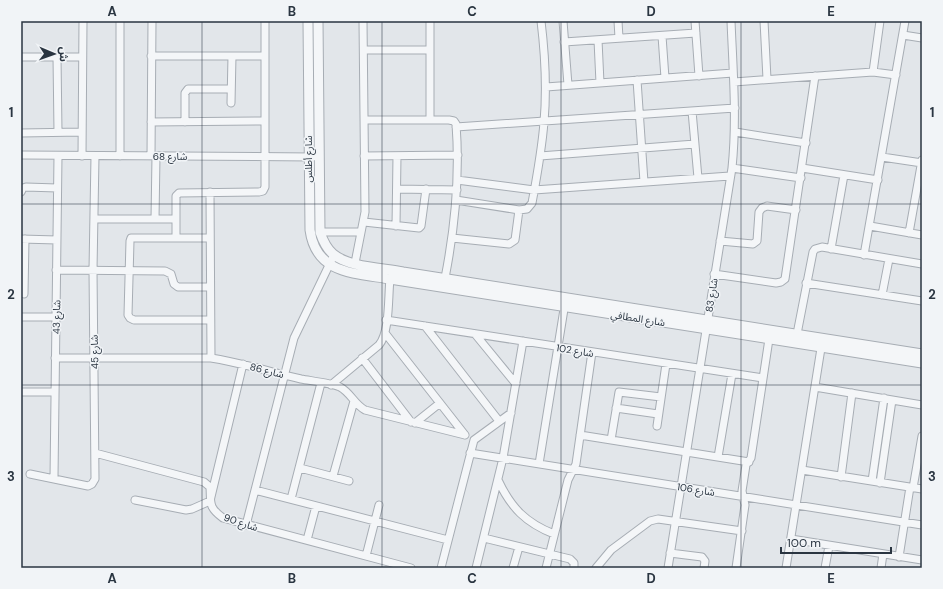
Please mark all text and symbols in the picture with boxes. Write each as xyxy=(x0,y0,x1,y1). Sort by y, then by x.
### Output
text: A xyxy=(107,3,117,20)
text: B xyxy=(288,3,296,20)
text: C xyxy=(467,3,477,20)
text: D xyxy=(646,3,656,20)
text: E xyxy=(827,3,835,20)
north arrow xyxy=(34,34,74,74)
text: ش xyxy=(57,47,71,62)
text: 1 xyxy=(9,104,13,121)
text: 1 xyxy=(930,104,934,121)
street label: شارع أطلس xyxy=(302,135,316,182)
street label: شارع 68 xyxy=(153,150,187,164)
street label: شارع 83 xyxy=(702,277,722,313)
text: 2 xyxy=(7,286,15,303)
text: 2 xyxy=(928,286,936,303)
street label: شارع 43 xyxy=(50,300,64,334)
street label: شارع المطافي xyxy=(610,308,666,331)
street label: شارع 45 xyxy=(88,335,102,369)
street label: شارع 102 xyxy=(555,341,595,361)
street label: شارع 86 xyxy=(248,360,285,382)
text: 3 xyxy=(7,468,15,485)
text: 3 xyxy=(928,468,936,485)
street label: شارع 106 xyxy=(676,480,716,500)
street label: شارع 90 xyxy=(222,511,260,535)
scale bar xyxy=(781,529,891,555)
text: 100 m xyxy=(787,535,821,551)
text: A xyxy=(107,570,117,587)
text: B xyxy=(288,570,296,587)
text: C xyxy=(467,570,477,587)
text: D xyxy=(646,570,656,587)
text: E xyxy=(827,570,835,587)

